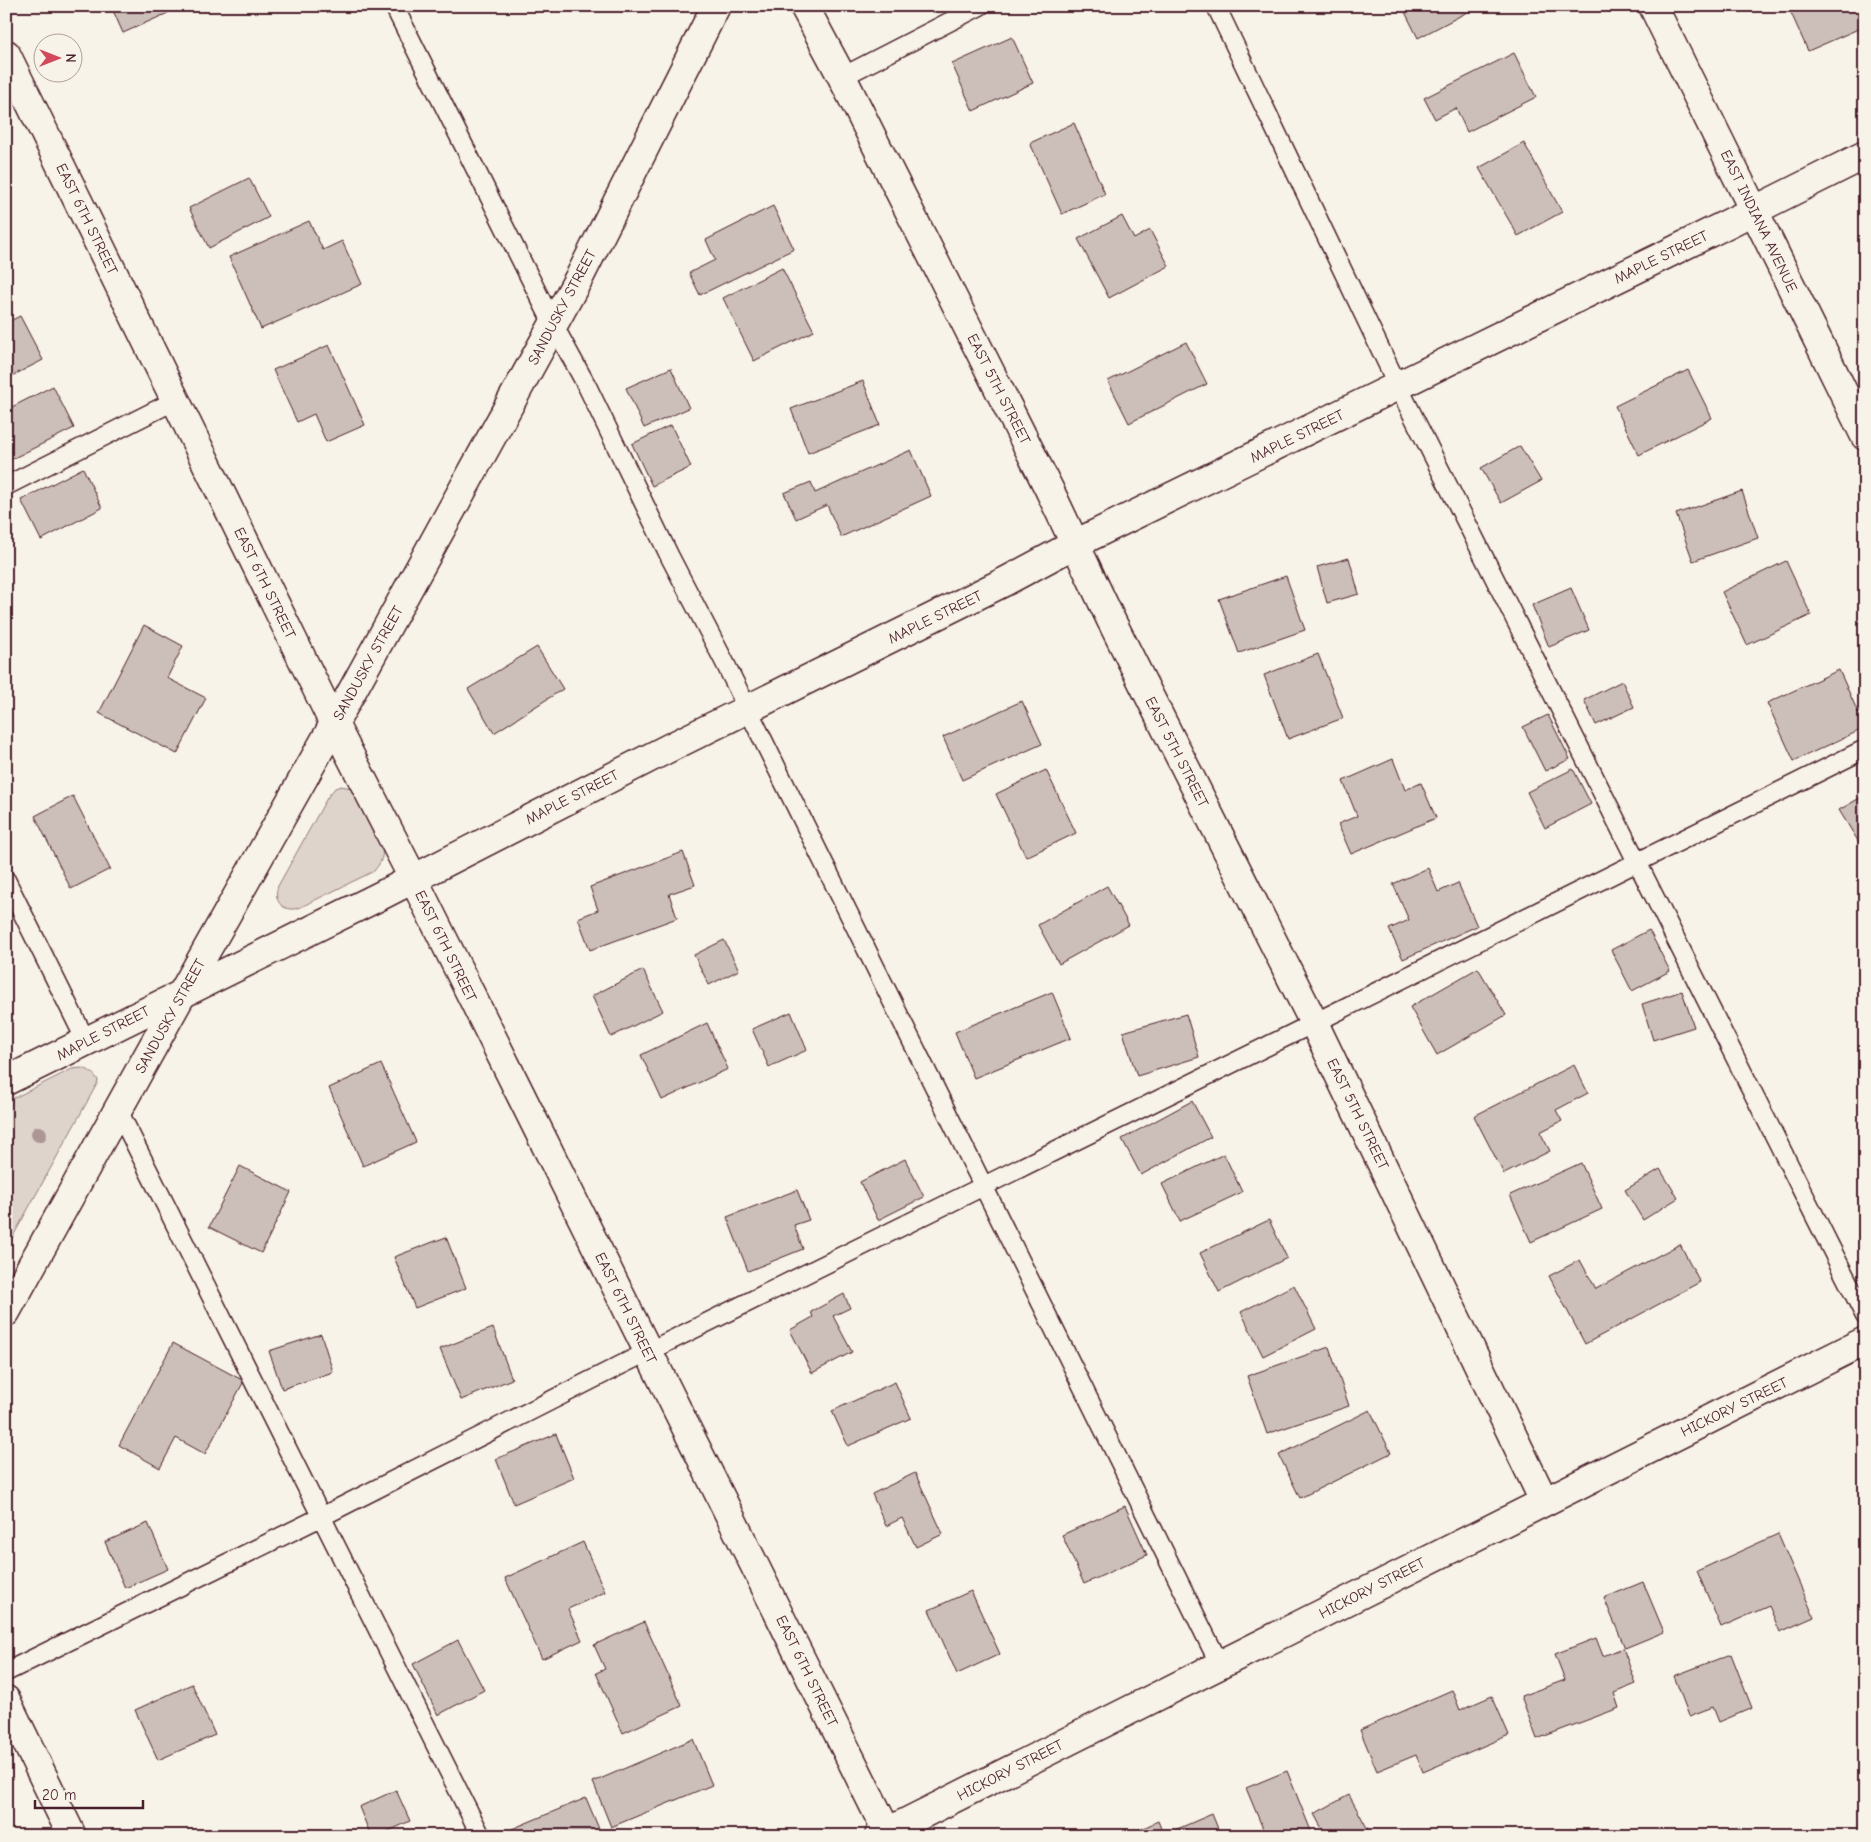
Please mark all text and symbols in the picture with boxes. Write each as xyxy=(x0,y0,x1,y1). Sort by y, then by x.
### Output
north arrow xyxy=(32,32,82,82)
text: N xyxy=(62,53,79,63)
street label: EAST INDIANA AVENUE xyxy=(1717,147,1801,295)
street label: EAST 6TH STREET xyxy=(52,160,122,278)
street label: MAPLE STREET xyxy=(1611,226,1711,287)
street label: SANDUSKY STREET xyxy=(524,246,600,368)
street label: EAST 5TH STREET xyxy=(963,331,1035,447)
street label: MAPLE STREET xyxy=(1247,405,1347,466)
street label: EAST 6TH STREET xyxy=(230,524,300,642)
street label: MAPLE STREET xyxy=(885,586,985,647)
street label: SANDUSKY STREET xyxy=(329,602,407,723)
street label: EAST 5TH STREET xyxy=(1141,694,1213,810)
street label: MAPLE STREET xyxy=(522,766,622,828)
street label: EAST 6TH STREET xyxy=(411,887,481,1005)
street label: SANDUSKY STREET xyxy=(131,955,209,1076)
street label: MAPLE STREET xyxy=(53,1002,153,1064)
street label: EAST 5TH STREET xyxy=(1323,1055,1393,1173)
street label: EAST 6TH STREET xyxy=(591,1249,661,1367)
street label: HICKORY STREET xyxy=(1678,1373,1791,1441)
street label: HICKORY STREET xyxy=(1316,1553,1428,1623)
street label: EAST 6TH STREET xyxy=(772,1612,842,1730)
street label: HICKORY STREET xyxy=(954,1735,1066,1805)
scale bar xyxy=(35,1777,142,1809)
text: 20 m xyxy=(42,1786,76,1804)

